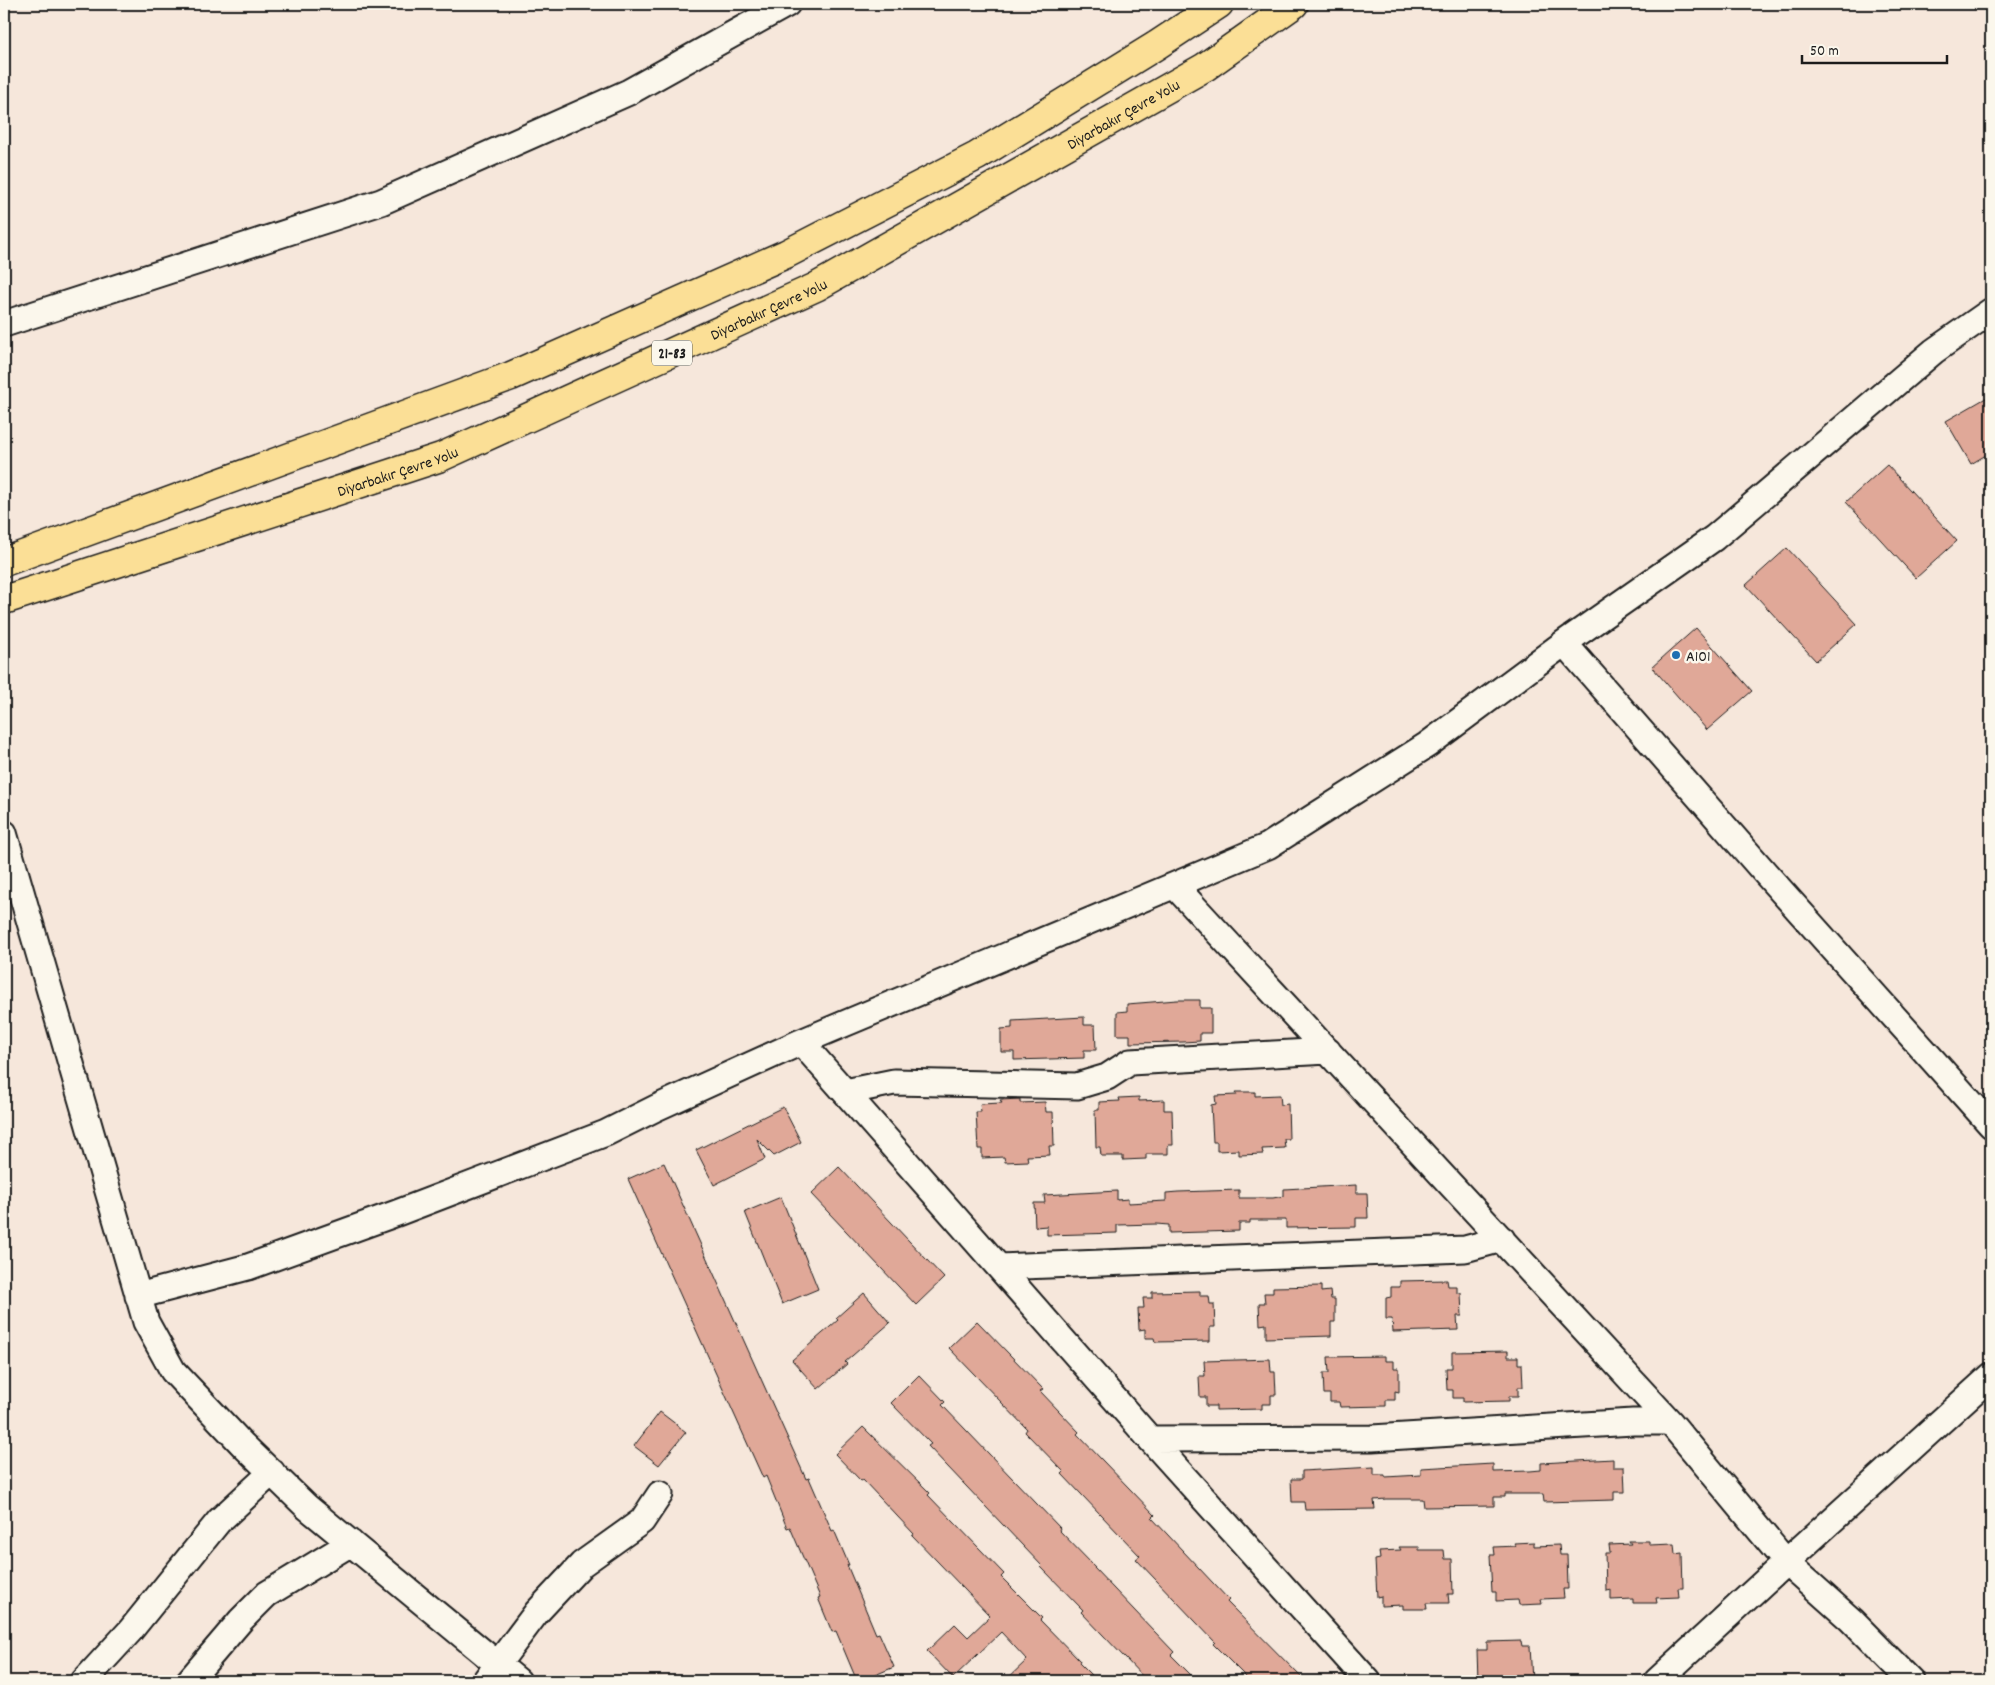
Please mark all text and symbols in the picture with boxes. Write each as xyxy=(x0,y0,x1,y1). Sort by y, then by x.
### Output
scale bar xyxy=(1802,32,1948,64)
text: 50 m xyxy=(1810,41,1839,63)
street label: Diyarbakır Çevre Yolu xyxy=(1063,75,1185,157)
street label: Diyarbakır Çevre Yolu xyxy=(707,274,832,348)
road number: 21-83 xyxy=(652,340,692,366)
street label: Diyarbakır Çevre Yolu xyxy=(335,442,463,504)
place label: A101 xyxy=(1686,646,1710,669)
marker: A101 xyxy=(1670,649,1682,661)

